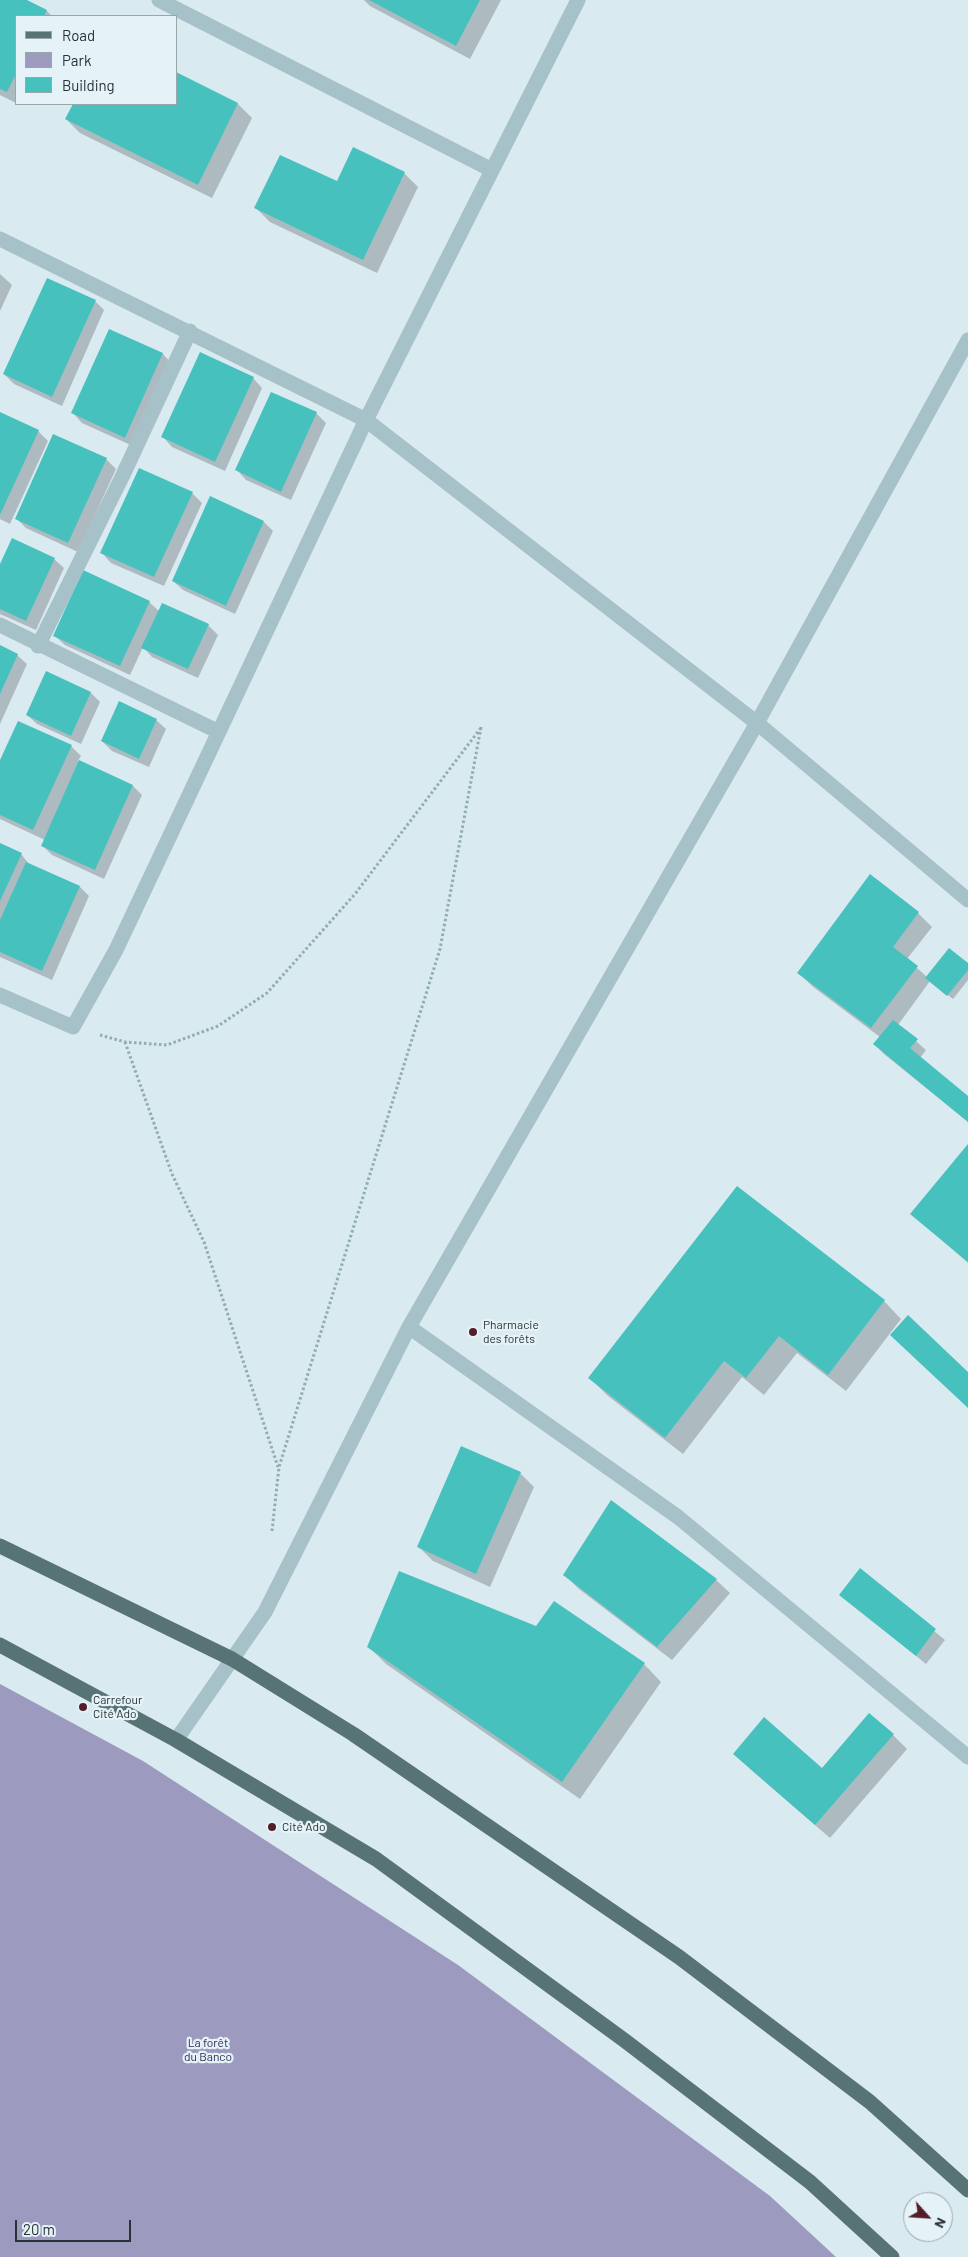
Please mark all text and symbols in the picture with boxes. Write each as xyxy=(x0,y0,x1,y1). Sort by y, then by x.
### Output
legend xyxy=(15,15,178,105)
text: Road xyxy=(62,26,95,44)
text: Park xyxy=(62,51,91,69)
text: Building xyxy=(62,76,115,94)
place label: Pharmacie des forêts xyxy=(483,1318,539,1346)
marker: Pharmacie des forêts xyxy=(467,1326,479,1338)
place label: Carrefour Cité Ado xyxy=(93,1693,142,1721)
marker: Carrefour Cité Ado xyxy=(77,1701,89,1713)
place label: Cité Ado xyxy=(282,1820,326,1834)
marker: Cité Ado xyxy=(266,1821,278,1833)
park label: La forêt du Banco xyxy=(184,2036,232,2064)
north arrow xyxy=(903,2192,953,2242)
scale bar xyxy=(18,2210,134,2242)
text: N xyxy=(931,2215,951,2231)
text: 20 m xyxy=(23,2220,55,2238)

